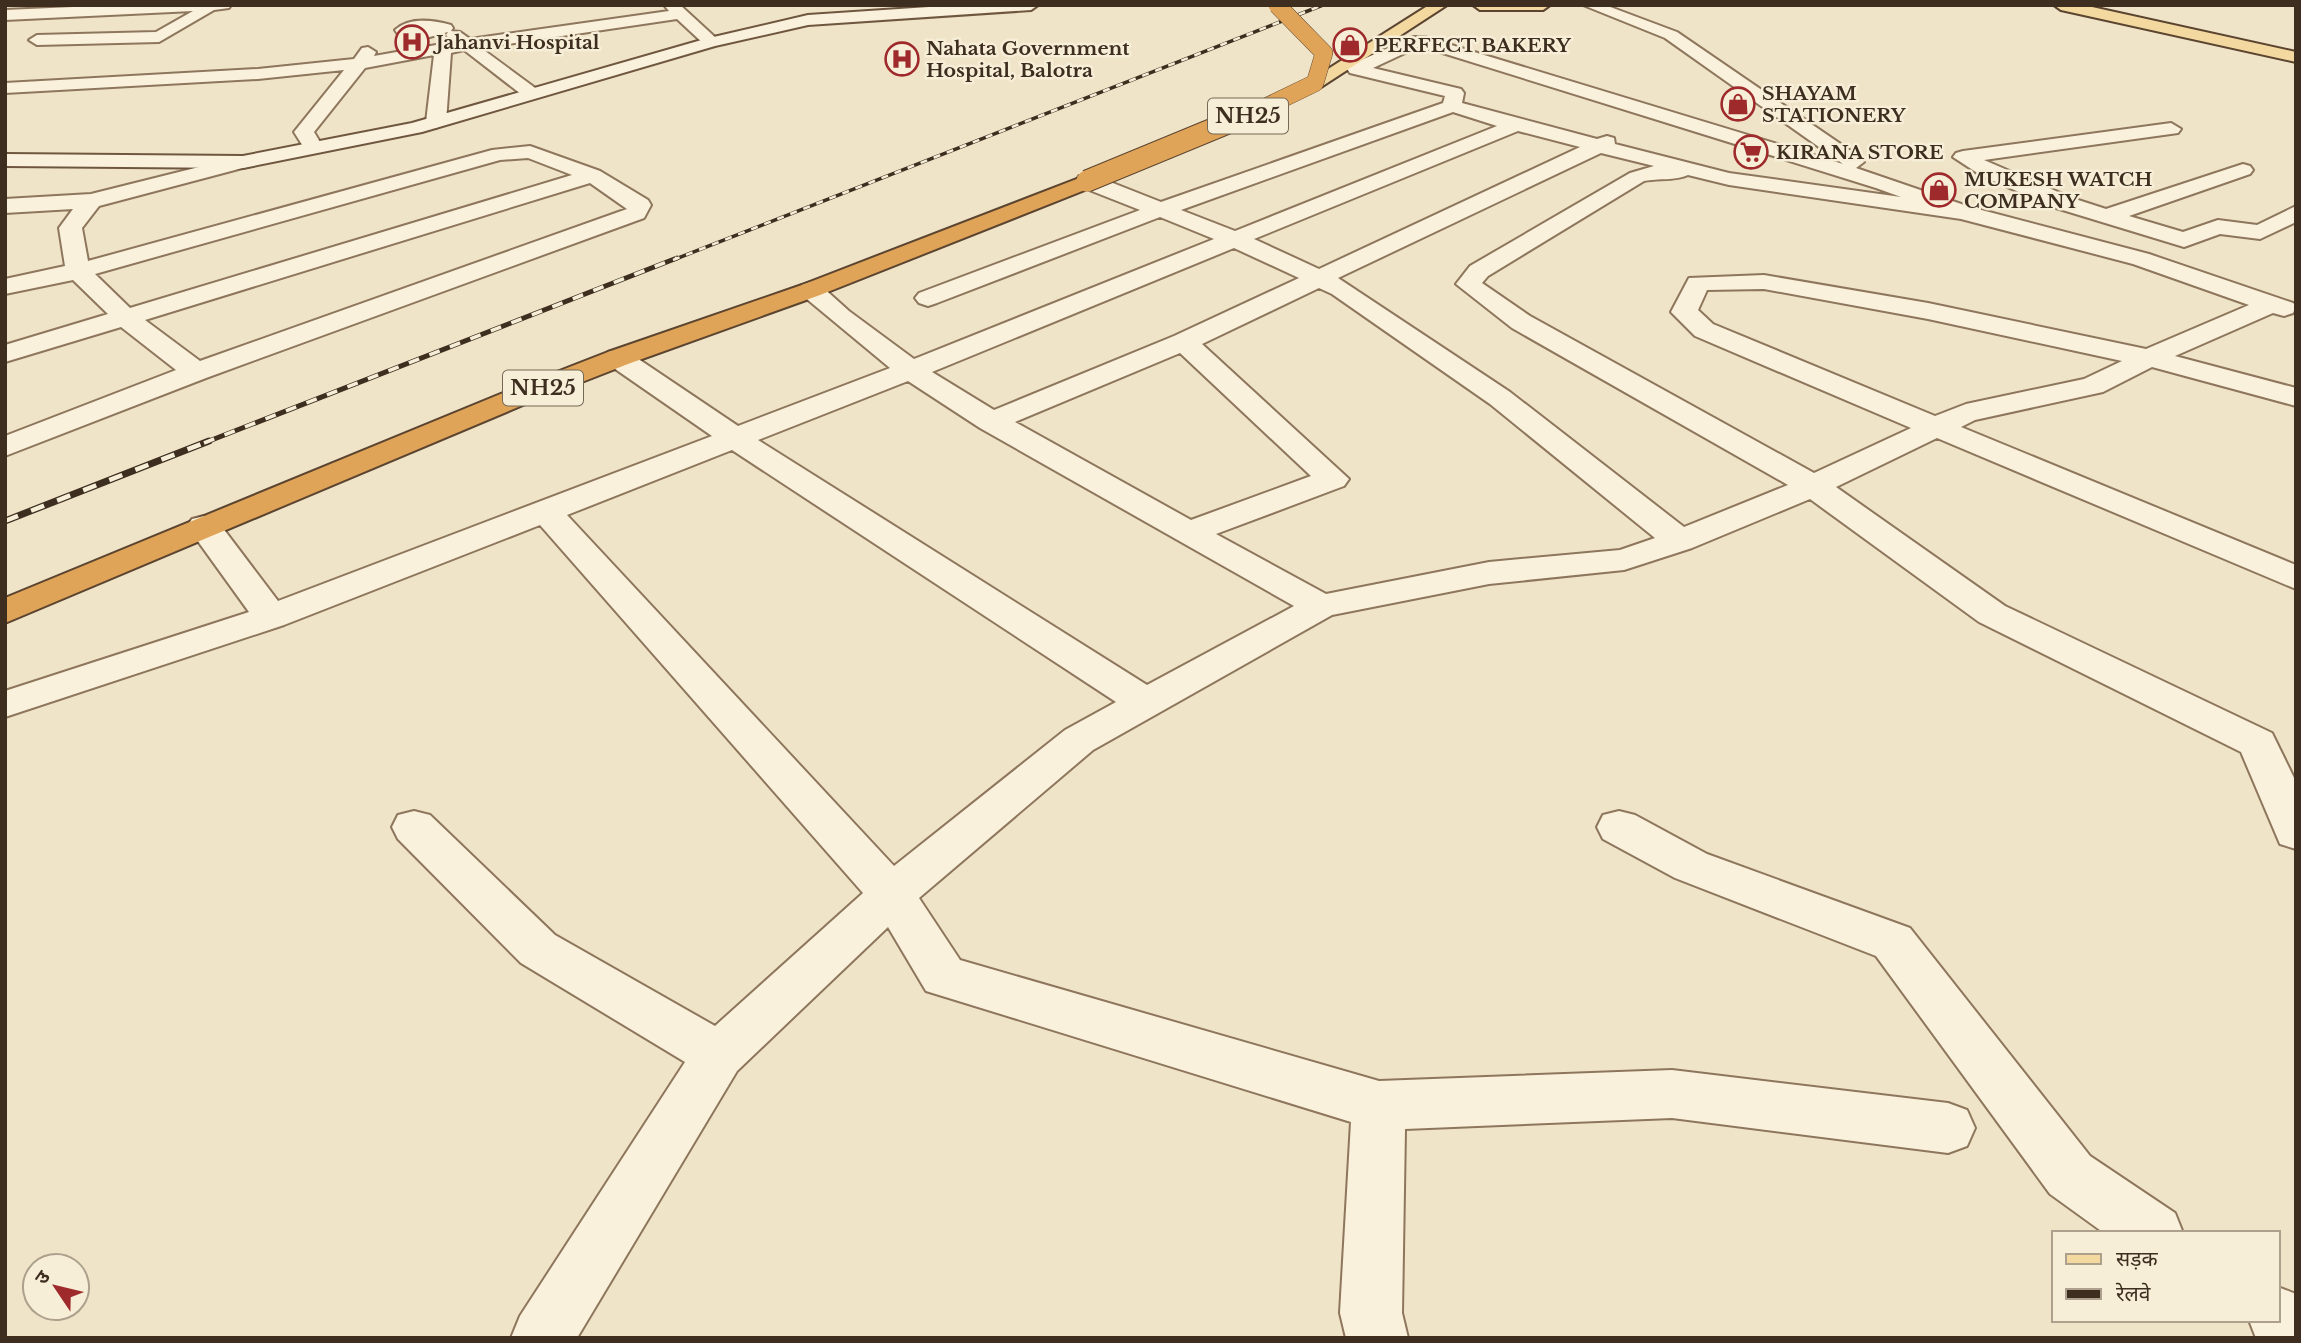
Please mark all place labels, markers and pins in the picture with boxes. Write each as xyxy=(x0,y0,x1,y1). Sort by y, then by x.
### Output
hospital icon: Jahanvi Hospital xyxy=(393,23,431,61)
shop icon: PERFECT BAKERY xyxy=(1331,26,1369,64)
place label: Jahanvi Hospital xyxy=(432,31,600,54)
place label: PERFECT BAKERY xyxy=(1374,34,1571,57)
place label: Nahata Government Hospital, Balotra xyxy=(926,37,1130,82)
hospital icon: Nahata Government Hospital, Balotra xyxy=(883,40,921,78)
place label: SHAYAM STATIONERY xyxy=(1762,82,1906,127)
shop icon: SHAYAM STATIONERY xyxy=(1719,85,1757,123)
supermarket icon: KIRANA STORE xyxy=(1732,133,1770,171)
place label: KIRANA STORE xyxy=(1776,141,1944,164)
place label: MUKESH WATCH COMPANY xyxy=(1964,168,2152,213)
shop icon: MUKESH WATCH COMPANY xyxy=(1920,171,1958,209)

